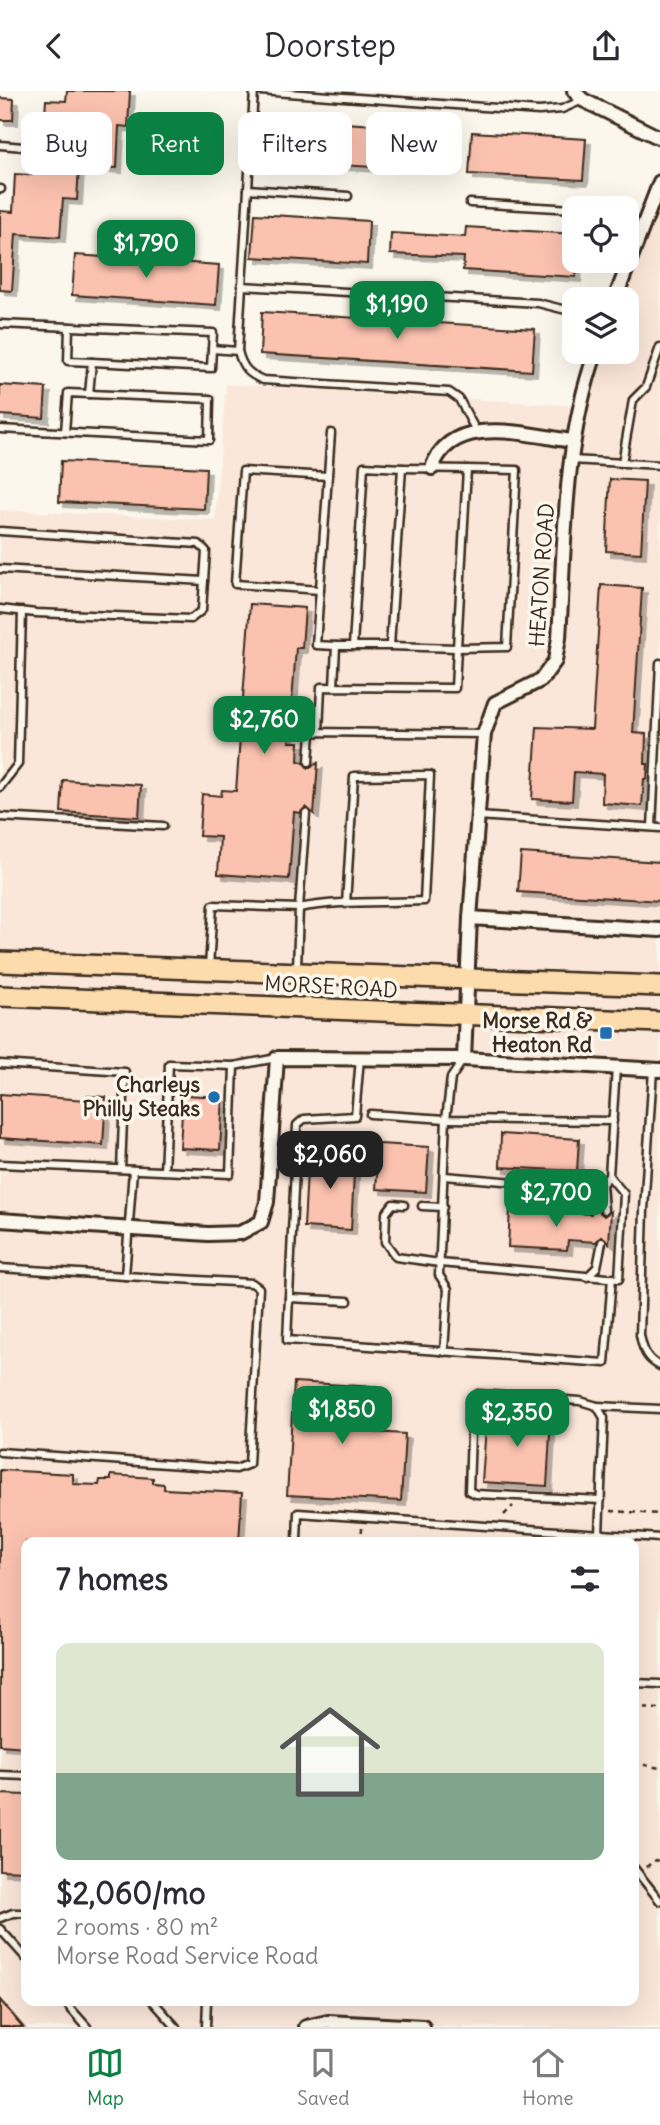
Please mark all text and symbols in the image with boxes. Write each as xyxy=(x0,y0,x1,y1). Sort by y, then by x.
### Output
text: Doorstep xyxy=(264,25,396,66)
icon: back xyxy=(35,27,73,65)
icon: share xyxy=(587,27,625,65)
chip: Buy xyxy=(21,112,112,175)
chip: Rent xyxy=(126,112,224,175)
chip: Filters xyxy=(238,112,352,175)
chip: New xyxy=(366,112,462,175)
map controls xyxy=(562,196,639,364)
button: locate xyxy=(562,196,639,273)
pin: $1,790 xyxy=(89,221,203,280)
text: $1,790 xyxy=(113,228,179,257)
pin: $1,190 xyxy=(340,281,454,341)
button: layers xyxy=(562,287,639,364)
text: $1,190 xyxy=(366,289,428,318)
street label: HEATON ROAD xyxy=(523,502,560,648)
pin: $2,760 xyxy=(207,697,321,756)
text: $2,760 xyxy=(229,704,299,733)
street label: MORSE ROAD xyxy=(264,970,398,1003)
place label: Morse Rd & Heaton Rd xyxy=(482,1007,593,1058)
marker: Morse Rd & Heaton Rd xyxy=(598,1025,614,1041)
place label: Charleys Philly Steaks xyxy=(82,1071,200,1122)
marker: Charleys Philly Steaks xyxy=(206,1089,222,1105)
pin: $2,060 xyxy=(273,1131,387,1191)
text: $2,060 xyxy=(293,1139,367,1168)
pin: $2,700 xyxy=(499,1169,613,1229)
text: $2,700 xyxy=(520,1177,592,1206)
pin: $1,850 xyxy=(285,1387,399,1446)
pin: $2,350 xyxy=(460,1389,574,1449)
text: $1,850 xyxy=(308,1394,376,1423)
text: $2,350 xyxy=(481,1397,553,1426)
text: 7 homes xyxy=(56,1560,168,1598)
icon: filters xyxy=(566,1560,604,1598)
icon: home xyxy=(267,1689,393,1815)
text: $2,060/mo xyxy=(56,1874,206,1912)
text: 2 rooms · 80 m² xyxy=(56,1912,218,1941)
text: Morse Road Service Road xyxy=(56,1941,319,1970)
tab: Map xyxy=(86,2044,124,2110)
tab: Saved xyxy=(297,2044,349,2110)
tab: Home xyxy=(522,2044,574,2110)

